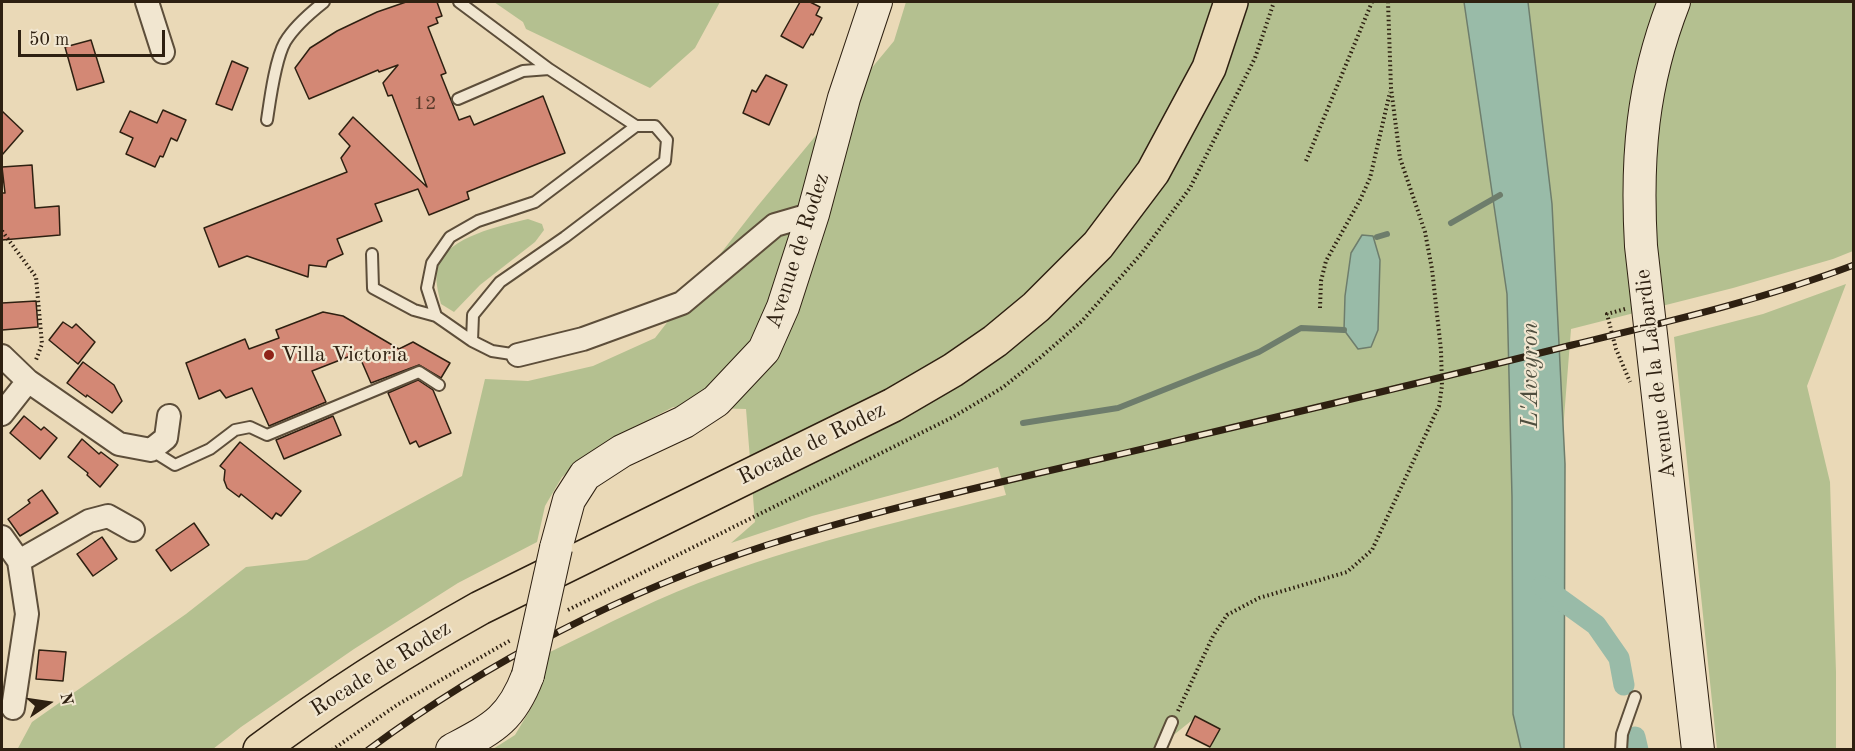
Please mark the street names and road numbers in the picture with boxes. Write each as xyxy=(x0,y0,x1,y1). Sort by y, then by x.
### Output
street label: Avenue de Rodez xyxy=(760,170,836,332)
street label: Avenue de la Labardie xyxy=(1630,268,1682,480)
street label: Rocade de Rodez xyxy=(734,397,890,491)
street label: Rocade de Rodez xyxy=(306,615,456,723)

